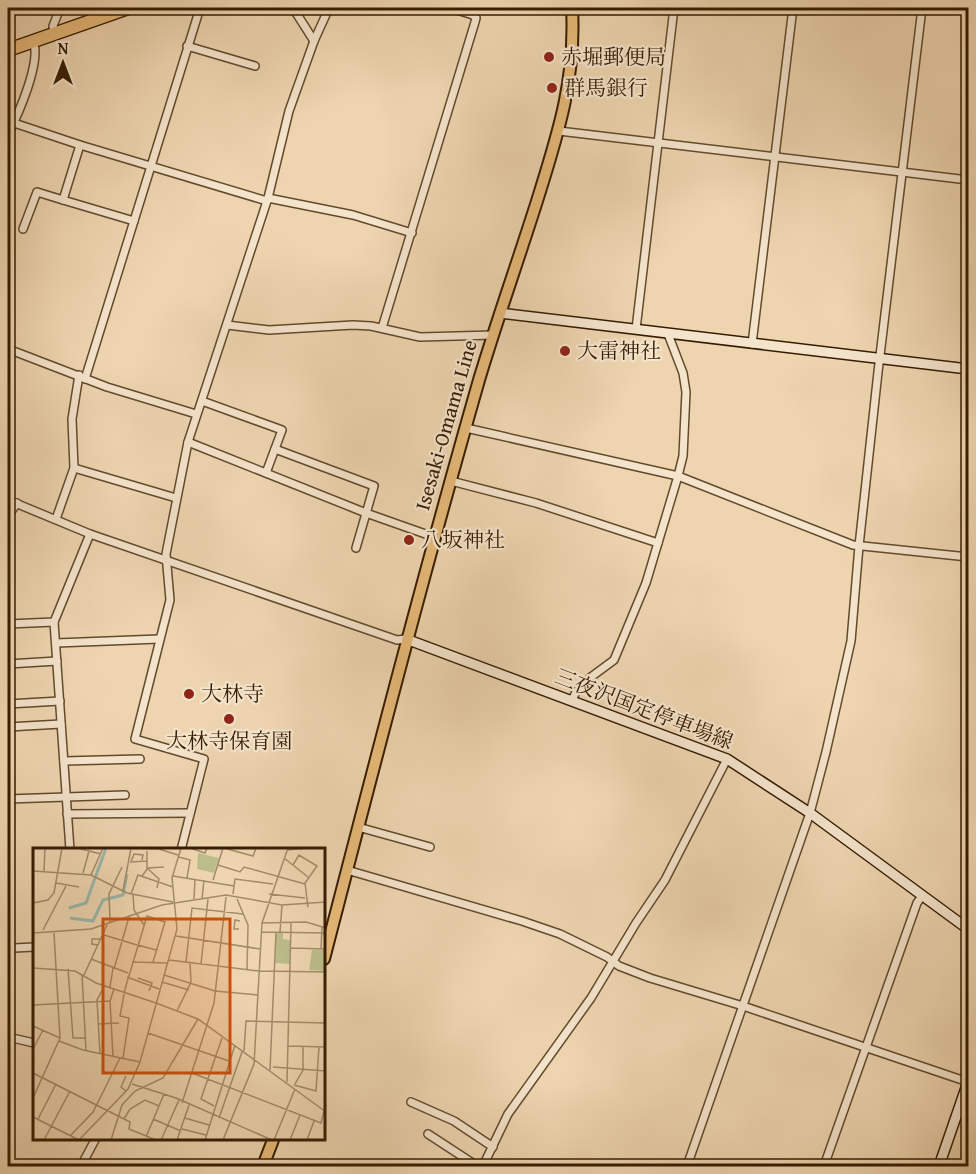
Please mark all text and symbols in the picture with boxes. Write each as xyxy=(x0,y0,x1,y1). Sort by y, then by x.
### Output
north arrow xyxy=(33,33,93,93)
text: N xyxy=(58,36,69,60)
place label: 赤堀郵便局 xyxy=(561,41,666,72)
marker: 赤堀郵便局 xyxy=(542,50,556,64)
place label: 群馬銀行 xyxy=(564,72,648,103)
marker: 群馬銀行 xyxy=(545,81,559,95)
place label: 大雷神社 xyxy=(577,335,661,366)
street label: Isesaki-Omama Line xyxy=(406,336,485,514)
marker: 大雷神社 xyxy=(558,344,572,358)
place label: 八坂神社 xyxy=(421,524,505,555)
marker: 八坂神社 xyxy=(402,533,416,547)
street label: 三夜沢国定停車場線 xyxy=(550,660,738,757)
place label: 大林寺 xyxy=(201,678,264,709)
marker: 大林寺 xyxy=(182,687,196,701)
marker: 大林寺保育園 xyxy=(222,712,236,726)
place label: 大林寺保育園 xyxy=(166,725,292,756)
inset map xyxy=(33,848,326,1141)

